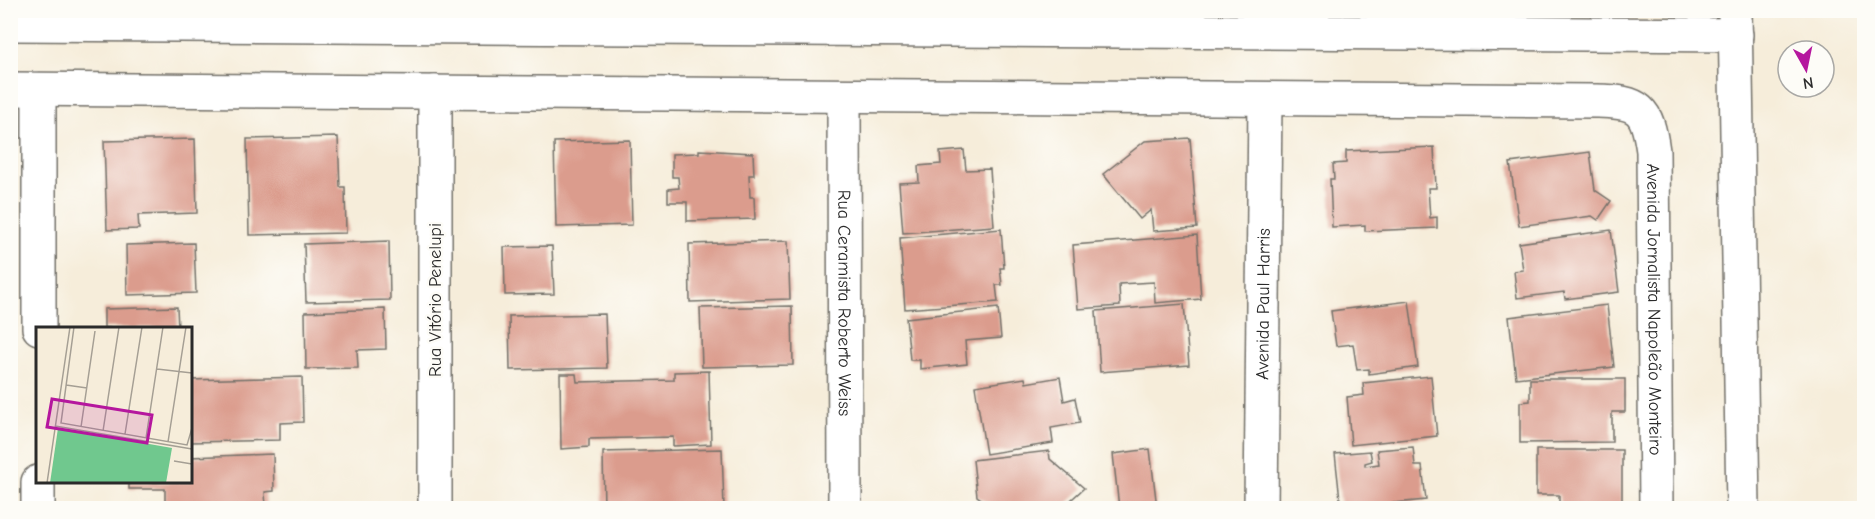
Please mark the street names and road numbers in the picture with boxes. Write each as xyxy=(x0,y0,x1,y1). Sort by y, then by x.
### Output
street label: Avenida Jornalista Napoleão Monteiro xyxy=(1642,163,1666,456)
street label: Rua Ceramista Roberto Weiss xyxy=(833,190,855,416)
street label: Rua Vitório Penelupi xyxy=(425,223,446,377)
street label: Avenida Paul Harris xyxy=(1252,228,1275,380)

